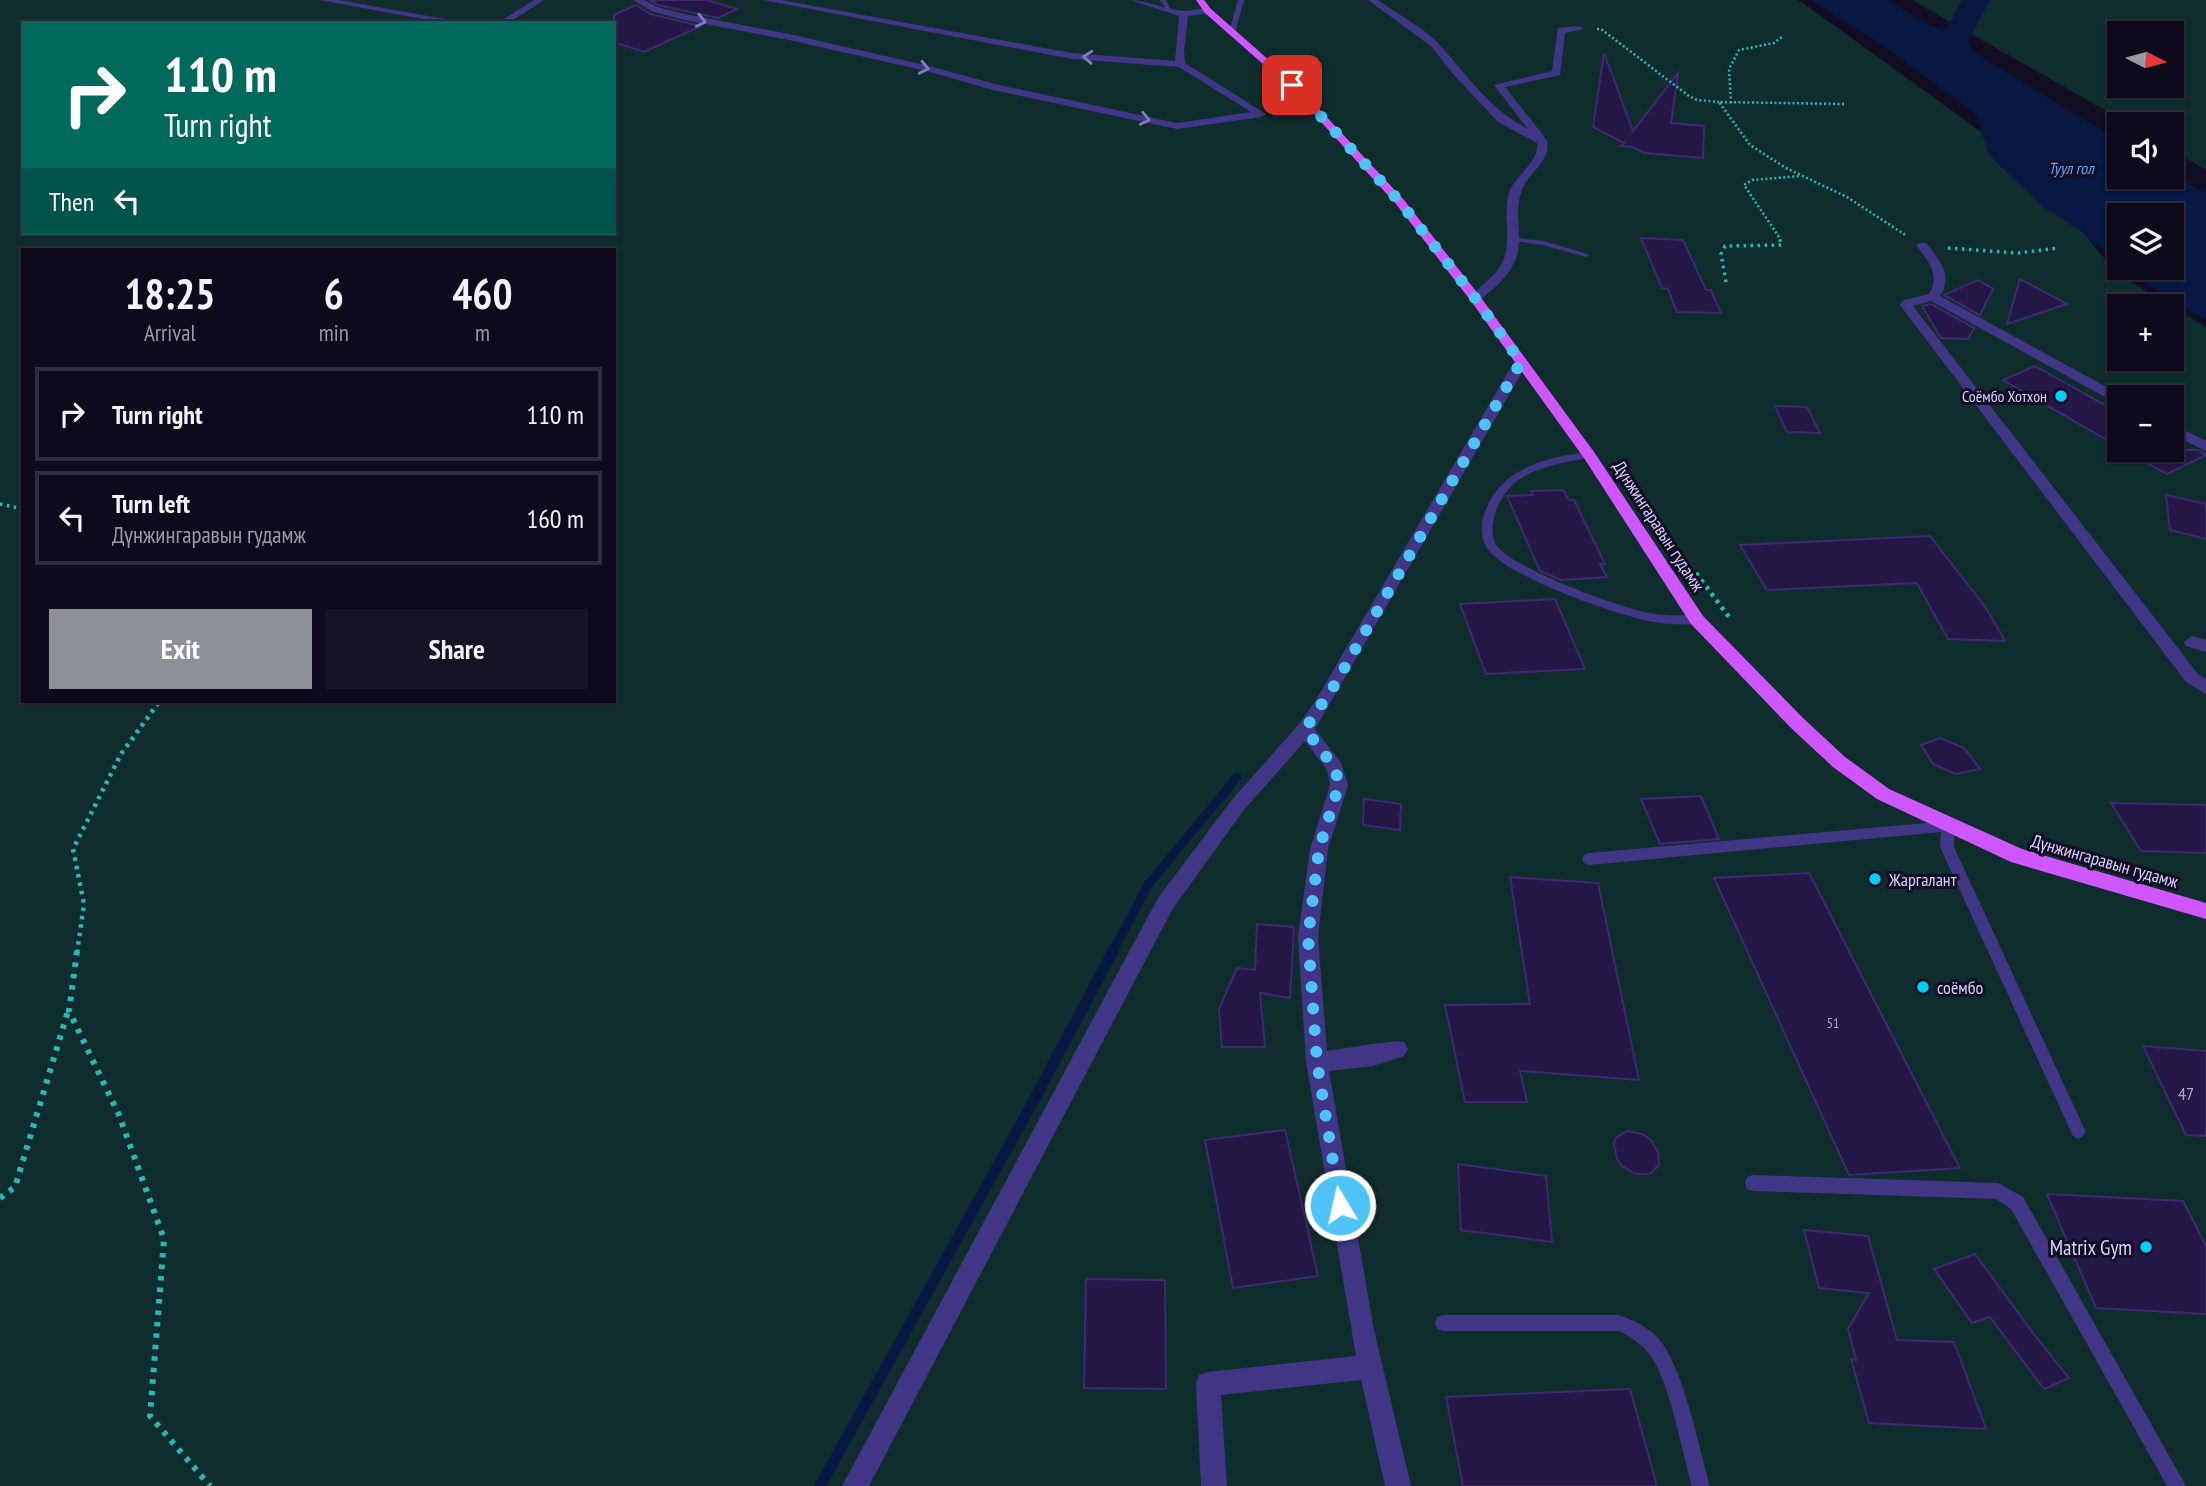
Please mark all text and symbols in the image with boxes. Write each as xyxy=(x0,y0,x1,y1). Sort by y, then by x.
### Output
one-way arrow xyxy=(695,12,707,27)
north arrow xyxy=(2107,21,2184,98)
map controls xyxy=(2107,21,2184,462)
text: 110 m xyxy=(164,42,277,106)
icon: right xyxy=(49,49,140,140)
one-way arrow xyxy=(1083,50,1094,65)
pin xyxy=(1262,55,1322,115)
one-way arrow xyxy=(917,60,929,74)
icon: arrive xyxy=(1273,66,1311,104)
text: Turn right xyxy=(164,104,272,146)
one-way arrow xyxy=(1139,111,1151,126)
button: sound xyxy=(2107,112,2184,189)
water label: Туул гол xyxy=(2048,158,2095,178)
icon: left xyxy=(108,182,146,220)
text: Then xyxy=(49,185,94,218)
button: layers xyxy=(2107,203,2184,280)
text: 18:25 xyxy=(124,266,215,321)
text: 6 xyxy=(324,266,344,321)
text: 460 xyxy=(452,266,513,321)
button: + xyxy=(2107,294,2184,371)
text: Arrival xyxy=(144,318,196,347)
text: min xyxy=(319,318,349,347)
text: m xyxy=(475,318,490,347)
button: − xyxy=(2107,385,2184,462)
place label: Соёмбо Хотхон xyxy=(1962,386,2047,406)
marker: Соёмбо Хотхон xyxy=(2053,388,2069,404)
icon: right xyxy=(53,395,91,433)
text: Turn right xyxy=(112,398,203,431)
text: 110 m xyxy=(526,398,584,431)
street label: Дүнжингаравын гудамж xyxy=(1608,456,1710,596)
text: Turn left xyxy=(112,487,190,520)
icon: left xyxy=(53,499,91,537)
text: 160 m xyxy=(526,502,584,535)
text: Дүнжингаравын гудамж xyxy=(112,520,306,549)
button: Exit xyxy=(49,609,312,689)
button: Share xyxy=(326,609,588,689)
street label: Дүнжингаравын гудамж xyxy=(2029,829,2181,893)
place label: Жаргалант xyxy=(1888,868,1957,891)
marker: Жаргалант xyxy=(1867,871,1883,887)
place label: соёмбо xyxy=(1937,976,1983,999)
marker: соёмбо xyxy=(1915,979,1931,995)
house number: 51 xyxy=(1827,1014,1839,1032)
house number: 47 xyxy=(2178,1082,2194,1105)
position arrow xyxy=(1303,1168,1377,1242)
place label: Matrix Gym xyxy=(2050,1234,2132,1261)
marker: Matrix Gym xyxy=(2138,1239,2154,1255)

